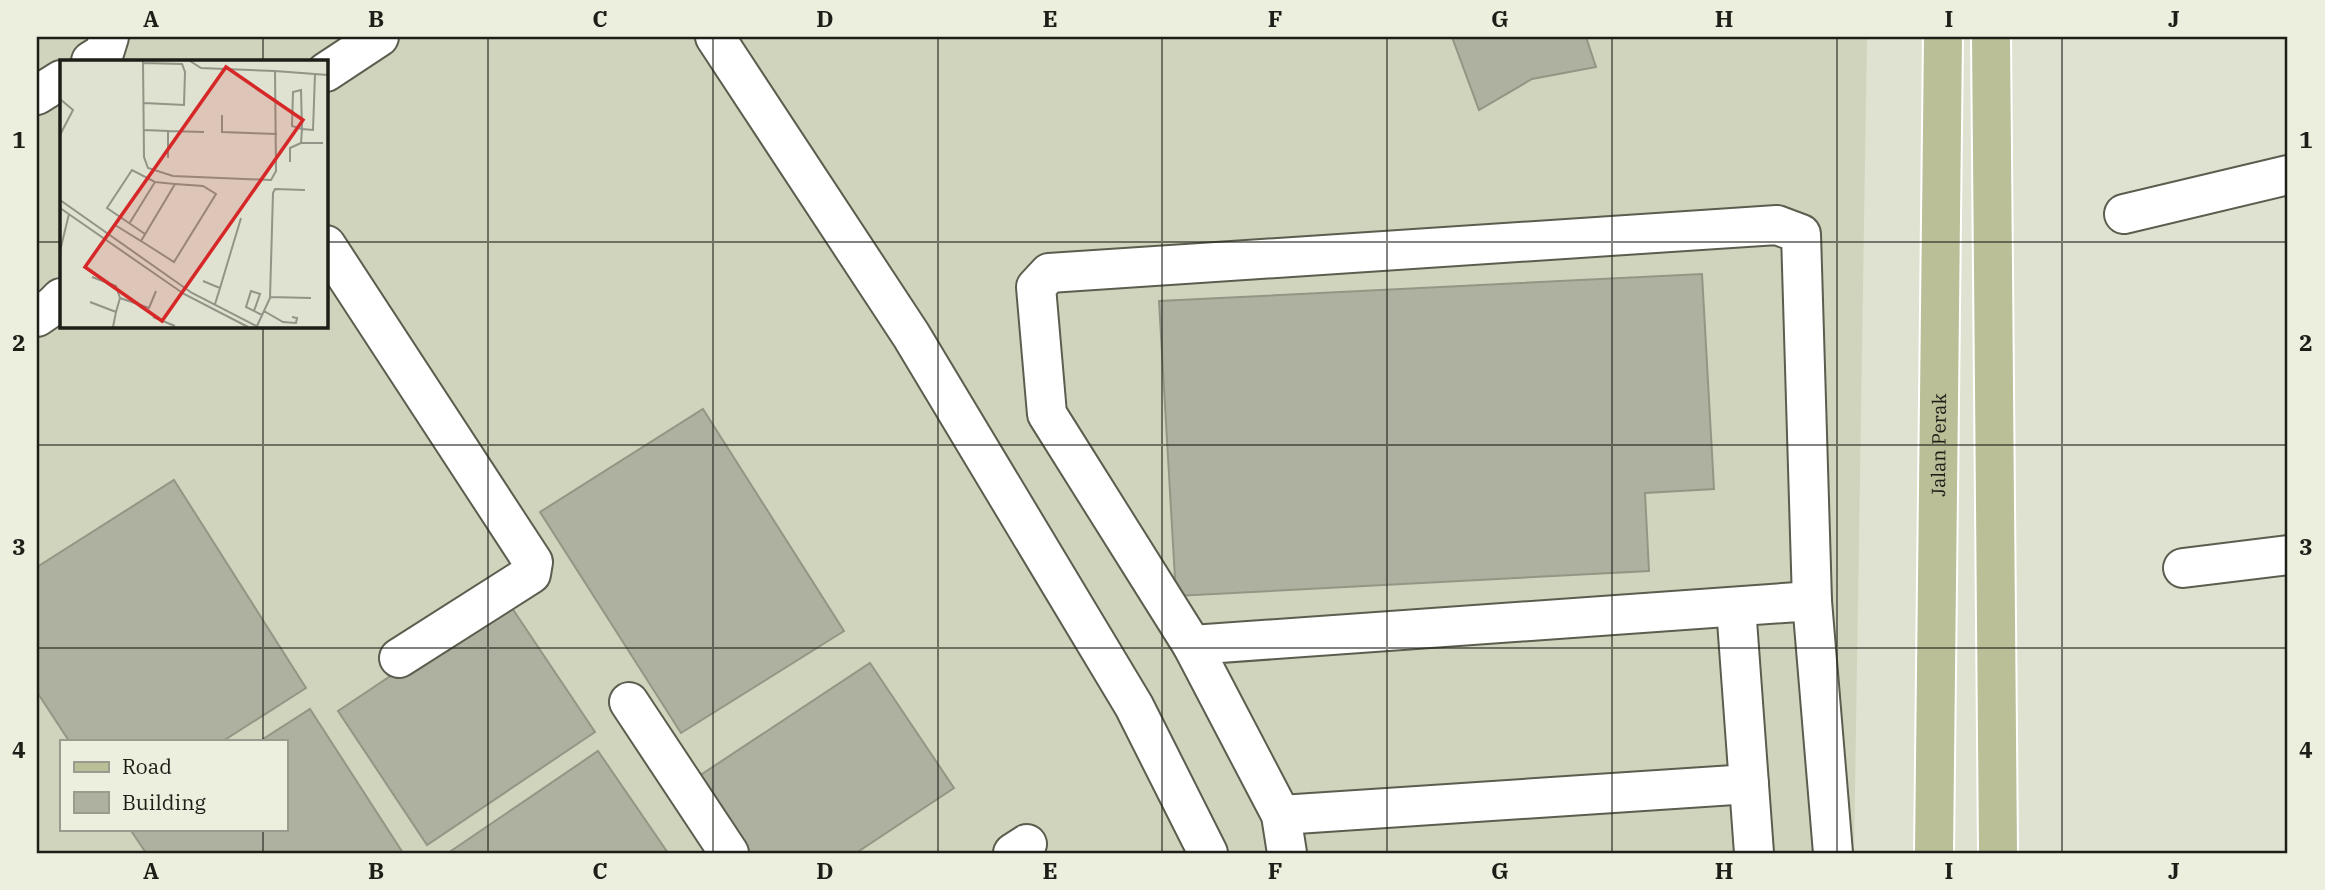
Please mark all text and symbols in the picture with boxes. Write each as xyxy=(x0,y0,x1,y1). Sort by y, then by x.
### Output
text: A xyxy=(143,3,159,33)
text: B xyxy=(368,3,384,33)
text: C xyxy=(592,3,608,33)
text: D xyxy=(816,3,834,33)
text: E xyxy=(1042,3,1058,33)
text: F xyxy=(1268,3,1282,33)
text: G xyxy=(1491,3,1509,33)
text: H xyxy=(1715,3,1733,33)
text: I xyxy=(1945,3,1953,33)
text: J xyxy=(2168,3,2180,33)
inset map xyxy=(60,60,327,327)
text: 1 xyxy=(12,124,26,154)
text: 1 xyxy=(2299,124,2313,154)
text: 2 xyxy=(12,327,26,357)
text: 2 xyxy=(2299,327,2313,357)
street label: Jalan Perak xyxy=(1926,393,1951,497)
text: 3 xyxy=(12,531,26,561)
text: 3 xyxy=(2299,531,2313,561)
text: 4 xyxy=(12,734,26,764)
text: 4 xyxy=(2299,734,2313,764)
legend xyxy=(60,740,287,830)
text: Road xyxy=(122,752,172,780)
text: Building xyxy=(122,788,207,816)
text: A xyxy=(143,855,159,885)
text: B xyxy=(368,855,384,885)
text: C xyxy=(592,855,608,885)
text: D xyxy=(816,855,834,885)
text: E xyxy=(1042,855,1058,885)
text: F xyxy=(1268,855,1282,885)
text: G xyxy=(1491,855,1509,885)
text: H xyxy=(1715,855,1733,885)
text: I xyxy=(1945,855,1953,885)
text: J xyxy=(2168,855,2180,885)

